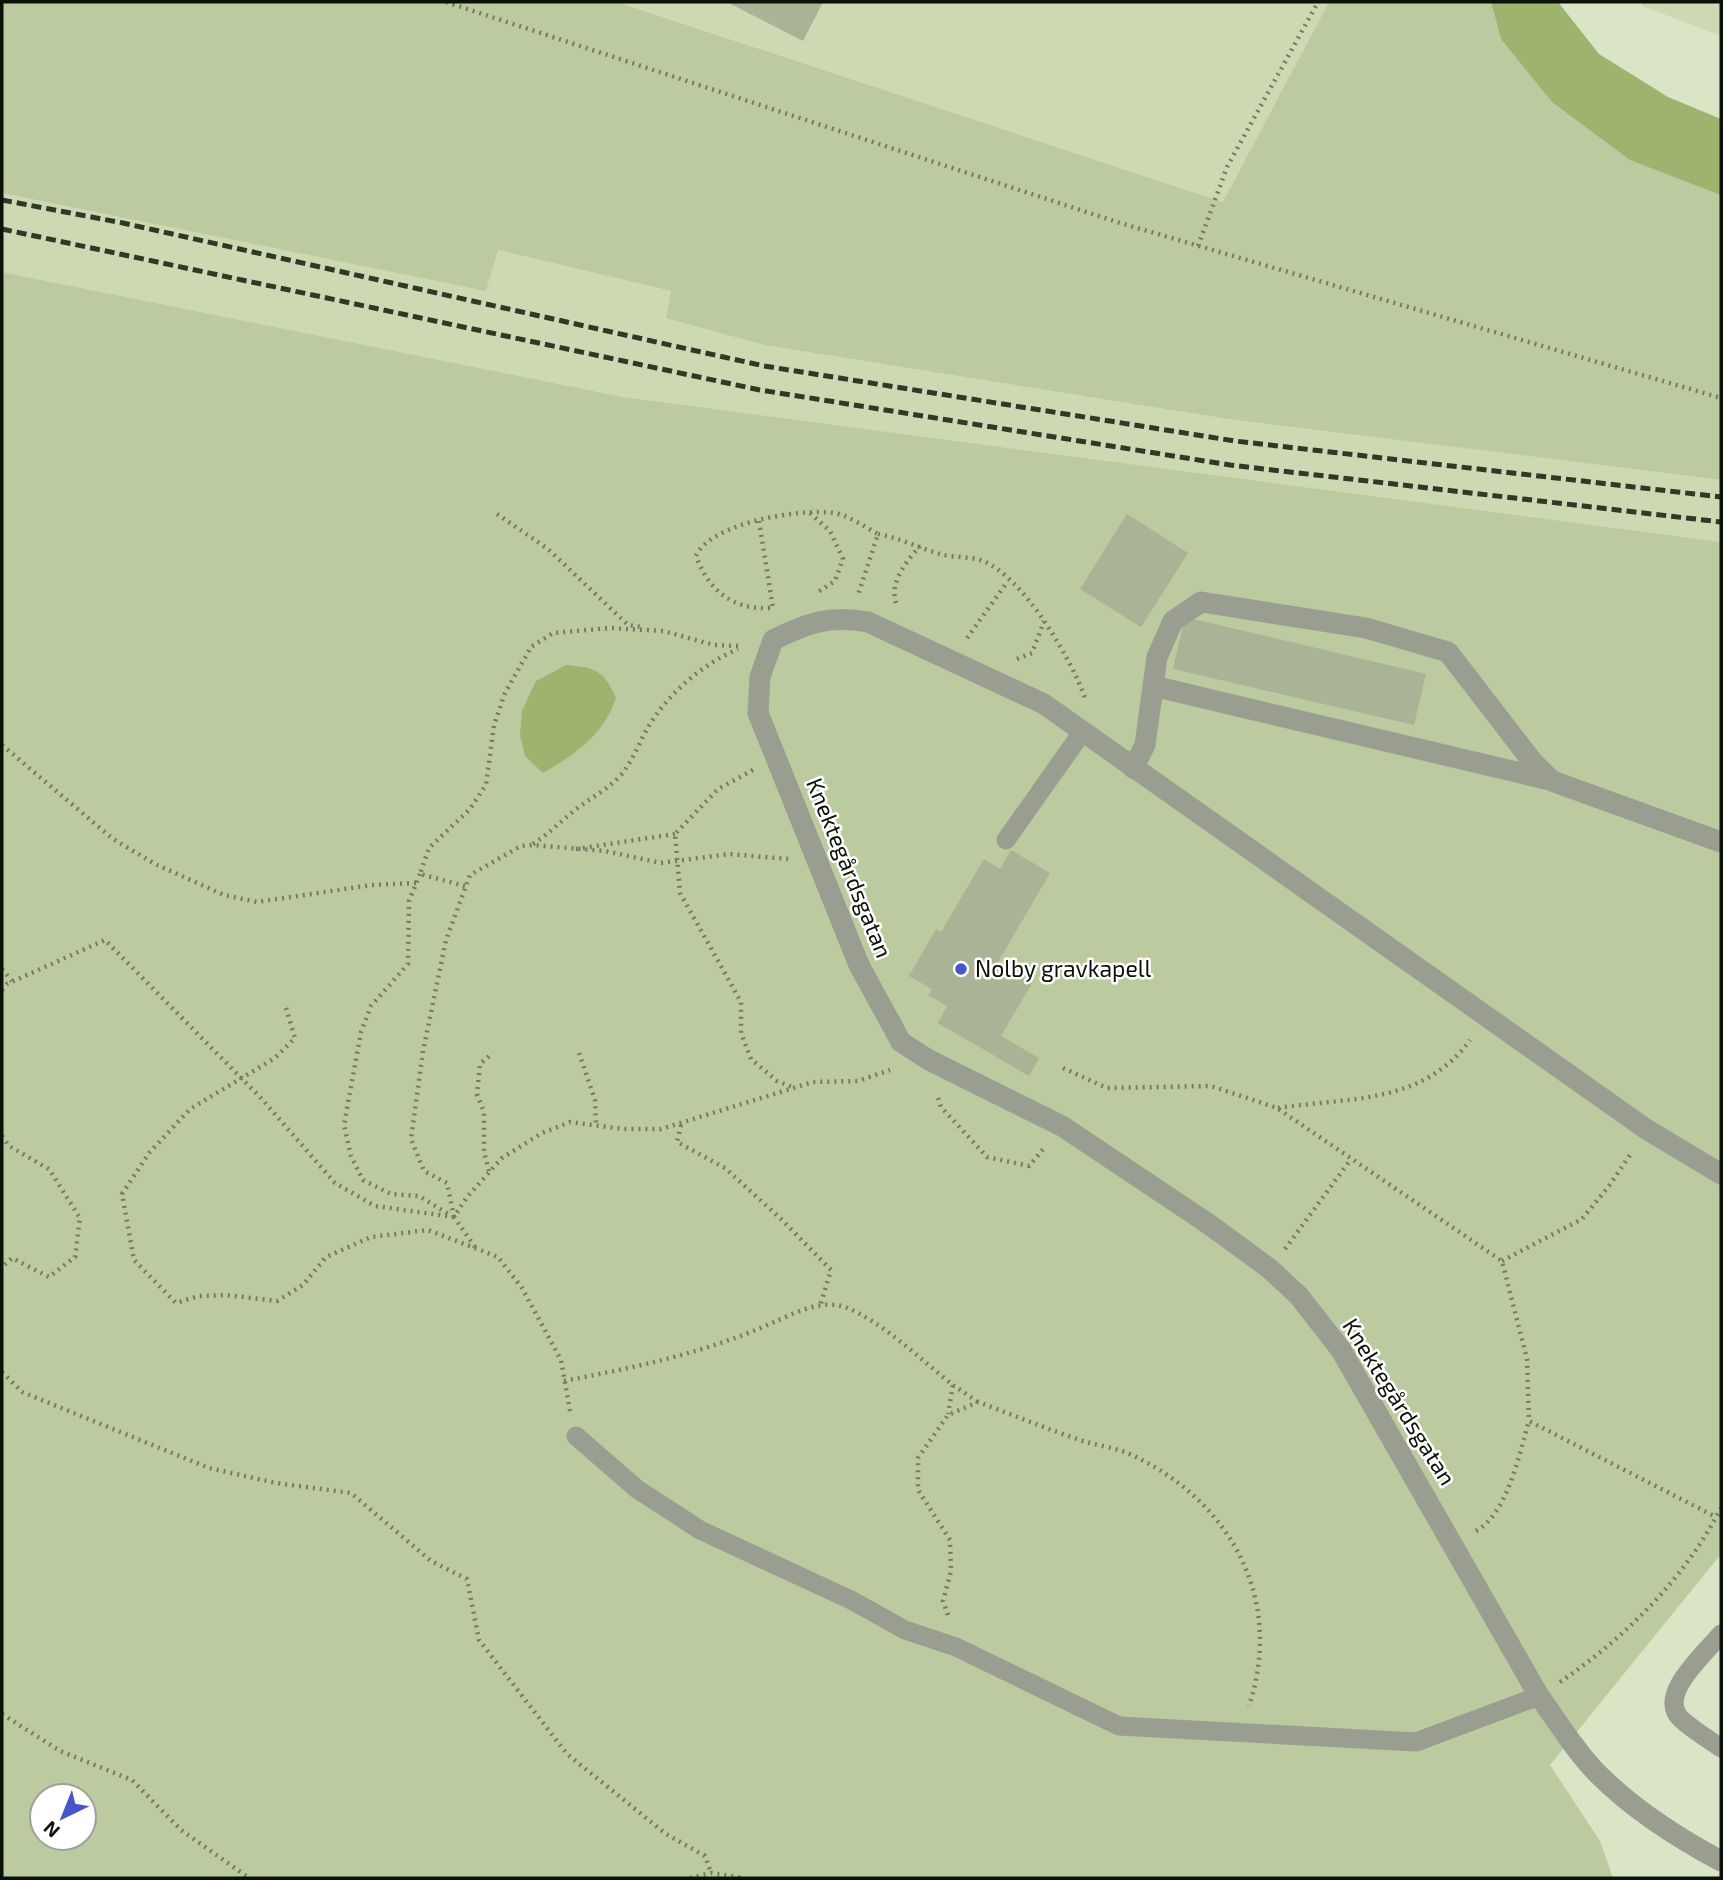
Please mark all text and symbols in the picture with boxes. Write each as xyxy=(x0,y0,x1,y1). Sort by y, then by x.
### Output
street label: Knektegårdsgatan xyxy=(801,774,899,962)
place label: Nolby gravkapell xyxy=(975,954,1152,982)
marker: Nolby gravkapell xyxy=(953,961,969,977)
street label: Knektegårdsgatan xyxy=(1337,1313,1462,1490)
north arrow xyxy=(28,1782,98,1852)
text: N xyxy=(38,1817,64,1843)

